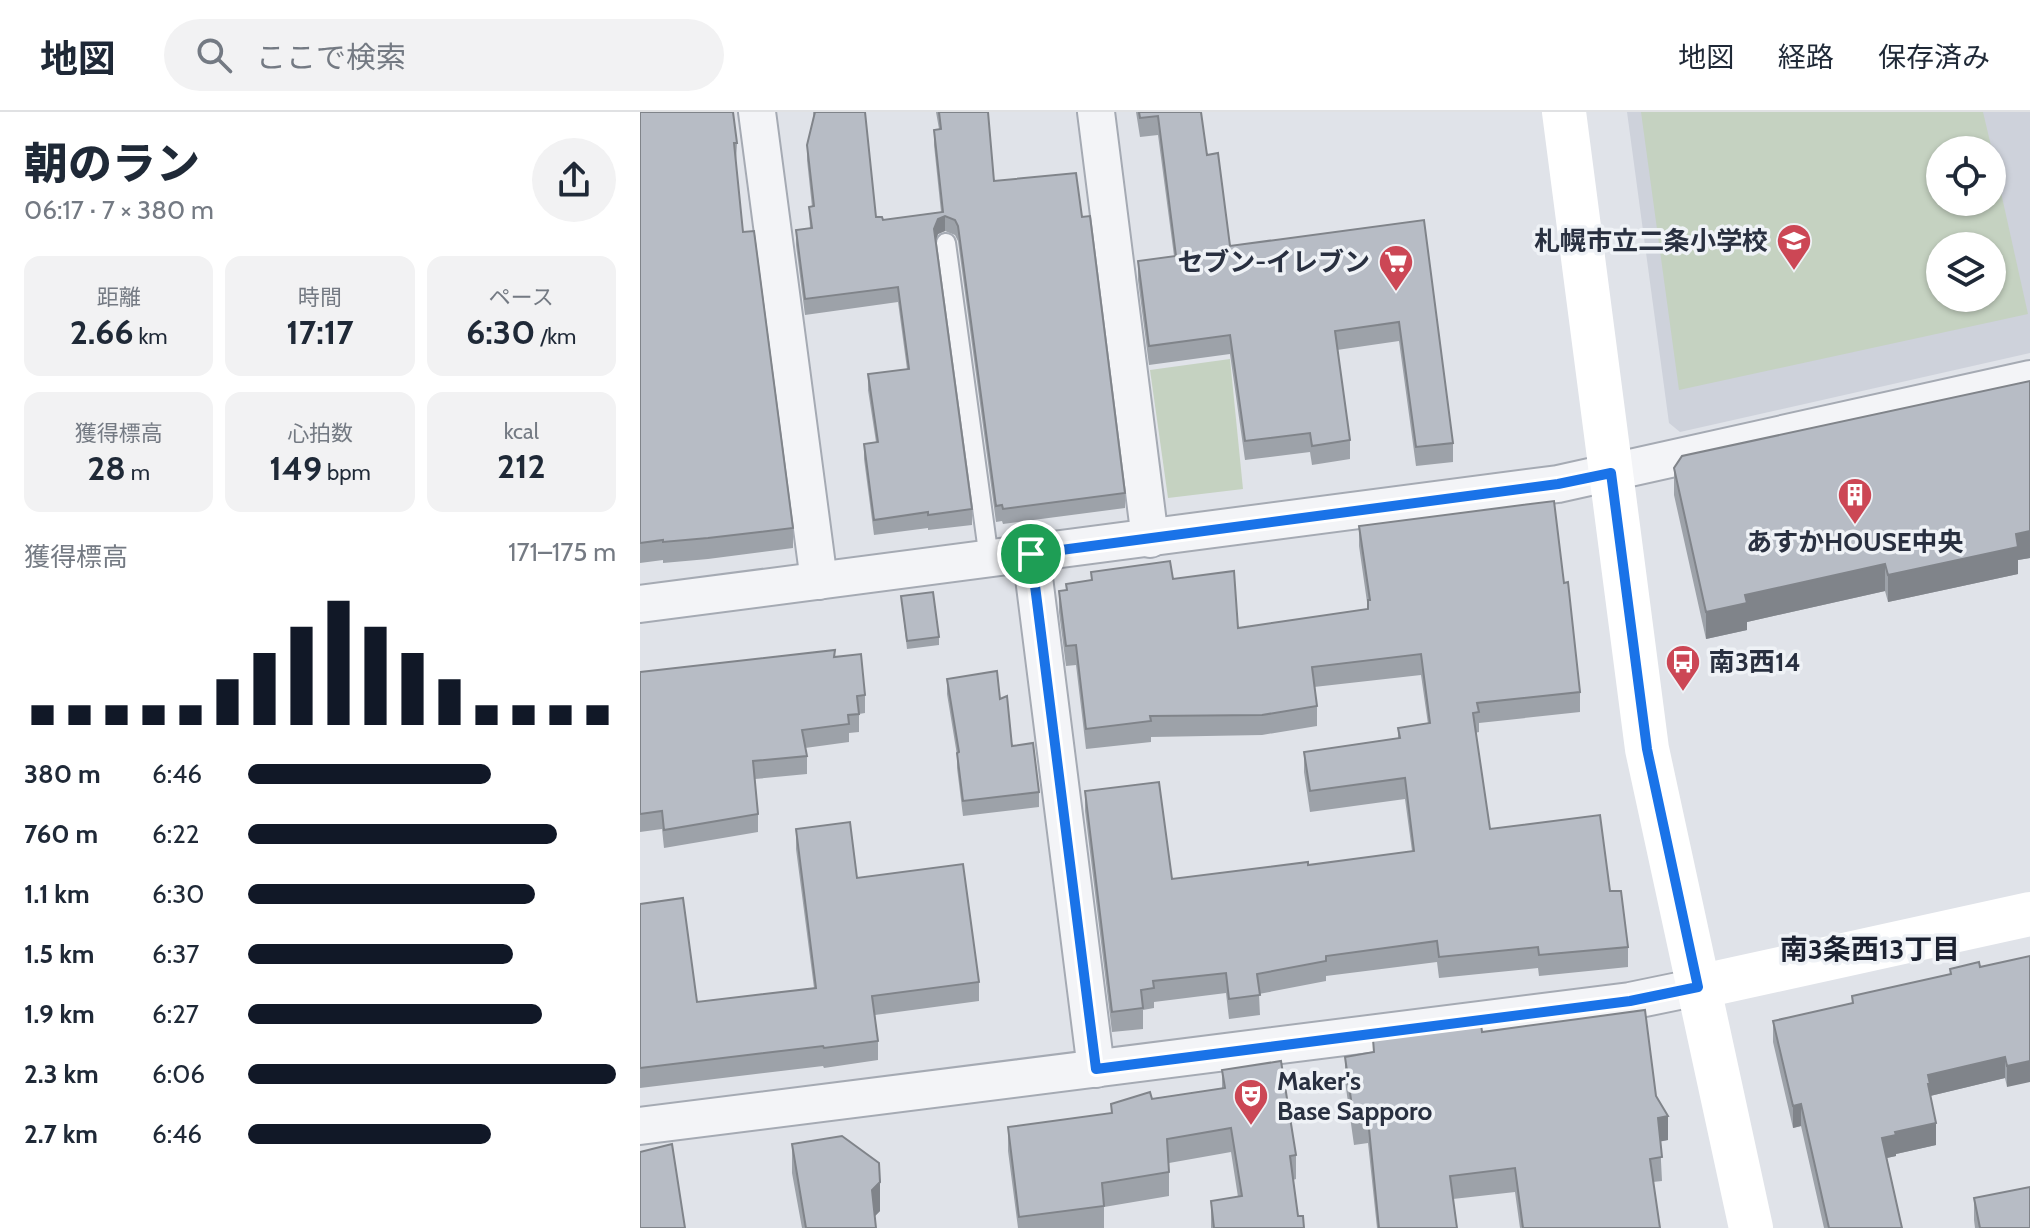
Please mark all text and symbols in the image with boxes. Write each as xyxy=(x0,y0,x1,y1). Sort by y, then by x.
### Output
search box xyxy=(164,19,724,91)
icon: search xyxy=(192,33,236,77)
text: 地図 xyxy=(40,35,116,82)
text: ここで検索 xyxy=(256,39,406,76)
text: 地図 xyxy=(1678,40,1734,74)
text: 経路 xyxy=(1778,40,1834,74)
text: 保存済み xyxy=(1878,40,1990,74)
map controls xyxy=(1926,136,2006,312)
button: locate xyxy=(1926,136,2006,216)
text: 朝のラン xyxy=(24,137,200,190)
button: share xyxy=(532,138,616,222)
text: 06:17 · 7 × 380 m xyxy=(24,194,214,226)
school or university icon: 札幌市立二条小学校 xyxy=(1775,222,1813,272)
place label: 札幌市立二条小学校 xyxy=(1534,225,1768,257)
button: layers xyxy=(1926,232,2006,312)
supermarket icon: セブン-イレブン xyxy=(1377,243,1415,293)
place label: セブン-イレブン xyxy=(1177,246,1370,278)
text: 距離 xyxy=(97,284,141,311)
text: 時間 xyxy=(298,284,342,311)
text: ペース xyxy=(489,284,554,311)
text: 2.66 xyxy=(70,311,133,353)
text: 17:17 xyxy=(286,311,354,353)
text: 6:30 xyxy=(466,311,535,353)
text: km xyxy=(133,323,168,350)
text: /km xyxy=(535,323,576,350)
text: kcal xyxy=(504,418,539,445)
text: 獲得標高 xyxy=(75,420,163,447)
text: 心拍数 xyxy=(287,420,353,447)
text: 212 xyxy=(497,445,546,487)
text: 28 xyxy=(87,447,126,489)
text: 149 xyxy=(269,447,322,489)
text: m xyxy=(126,459,150,486)
text: bpm xyxy=(322,459,371,486)
building icon: あすかHOUSE中央 xyxy=(1836,476,1874,526)
pin xyxy=(997,520,1065,588)
place label: あすかHOUSE中央 xyxy=(1746,526,1964,558)
icon: arrive xyxy=(1009,532,1053,576)
text: 171–175 m xyxy=(508,536,616,568)
text: 獲得標高 xyxy=(24,541,128,573)
bus stop icon: 南3西14 xyxy=(1664,643,1702,693)
place label: 南3西14 xyxy=(1709,646,1801,678)
text: 380 m xyxy=(24,758,101,790)
text: 6:46 xyxy=(152,758,202,790)
text: 760 m xyxy=(24,818,98,850)
text: 6:22 xyxy=(152,818,199,850)
text: 1.1 km xyxy=(24,878,90,910)
text: 6:30 xyxy=(152,878,204,910)
district label: 南3条西13丁目 xyxy=(1780,932,1960,966)
text: 1.5 km xyxy=(24,938,94,970)
text: 6:37 xyxy=(152,938,199,970)
text: 1.9 km xyxy=(24,998,95,1030)
text: 6:27 xyxy=(152,998,199,1030)
text: 2.3 km xyxy=(24,1058,99,1090)
text: 6:06 xyxy=(152,1058,205,1090)
place label: Maker's Base Sapporo xyxy=(1277,1065,1432,1127)
theatre icon: Maker's Base Sapporo xyxy=(1232,1077,1270,1127)
text: 2.7 km xyxy=(24,1118,98,1150)
text: 6:46 xyxy=(152,1118,202,1150)

